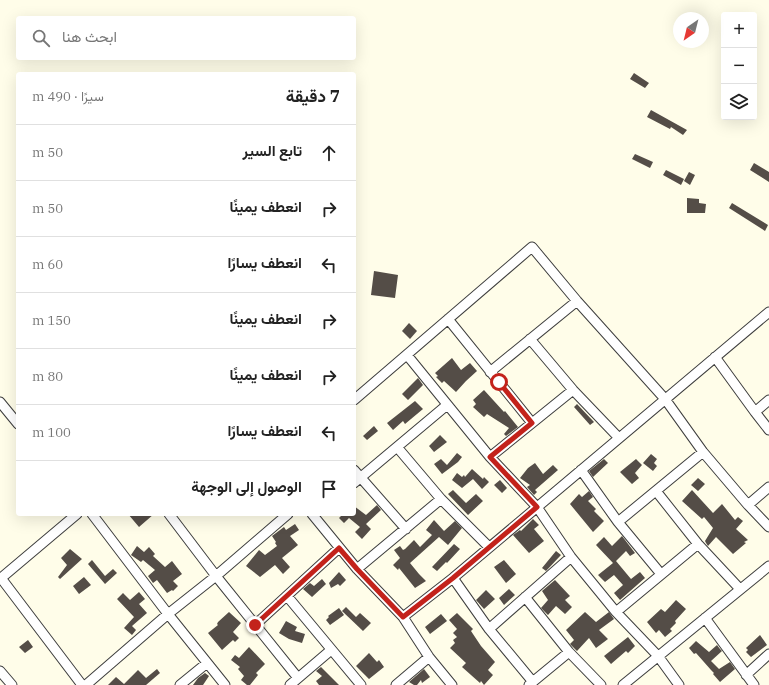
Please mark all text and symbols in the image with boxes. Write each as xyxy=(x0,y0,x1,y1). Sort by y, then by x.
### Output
north arrow xyxy=(673,12,709,48)
map controls xyxy=(721,12,757,120)
button: + xyxy=(721,12,757,48)
search box xyxy=(16,16,356,60)
icon: search xyxy=(30,27,52,49)
text: ابحث هنا xyxy=(62,27,117,46)
button: − xyxy=(721,48,757,84)
button: layers xyxy=(721,84,757,120)
text: 7 دقيقة xyxy=(286,85,340,107)
text: سيرًا · 490 m xyxy=(32,88,104,105)
text: تابع السير xyxy=(243,141,302,160)
icon: ahead xyxy=(318,142,340,164)
text: 50 m xyxy=(32,144,63,161)
text: انعطف يمينًا xyxy=(229,197,302,216)
icon: right xyxy=(318,198,340,220)
text: 50 m xyxy=(32,200,63,217)
text: انعطف يسارًا xyxy=(228,253,302,272)
icon: left xyxy=(318,254,340,276)
text: 60 m xyxy=(32,256,63,273)
text: انعطف يمينًا xyxy=(229,309,302,328)
icon: right xyxy=(318,310,340,332)
text: 150 m xyxy=(32,312,71,329)
text: انعطف يمينًا xyxy=(229,365,302,384)
icon: right xyxy=(318,366,340,388)
text: 80 m xyxy=(32,368,63,385)
route start xyxy=(490,373,508,391)
text: انعطف يسارًا xyxy=(228,421,302,440)
icon: left xyxy=(318,422,340,444)
text: 100 m xyxy=(32,424,71,441)
text: الوصول إلى الوجهة xyxy=(191,477,302,496)
icon: arrive xyxy=(318,478,340,500)
route end xyxy=(246,616,264,634)

